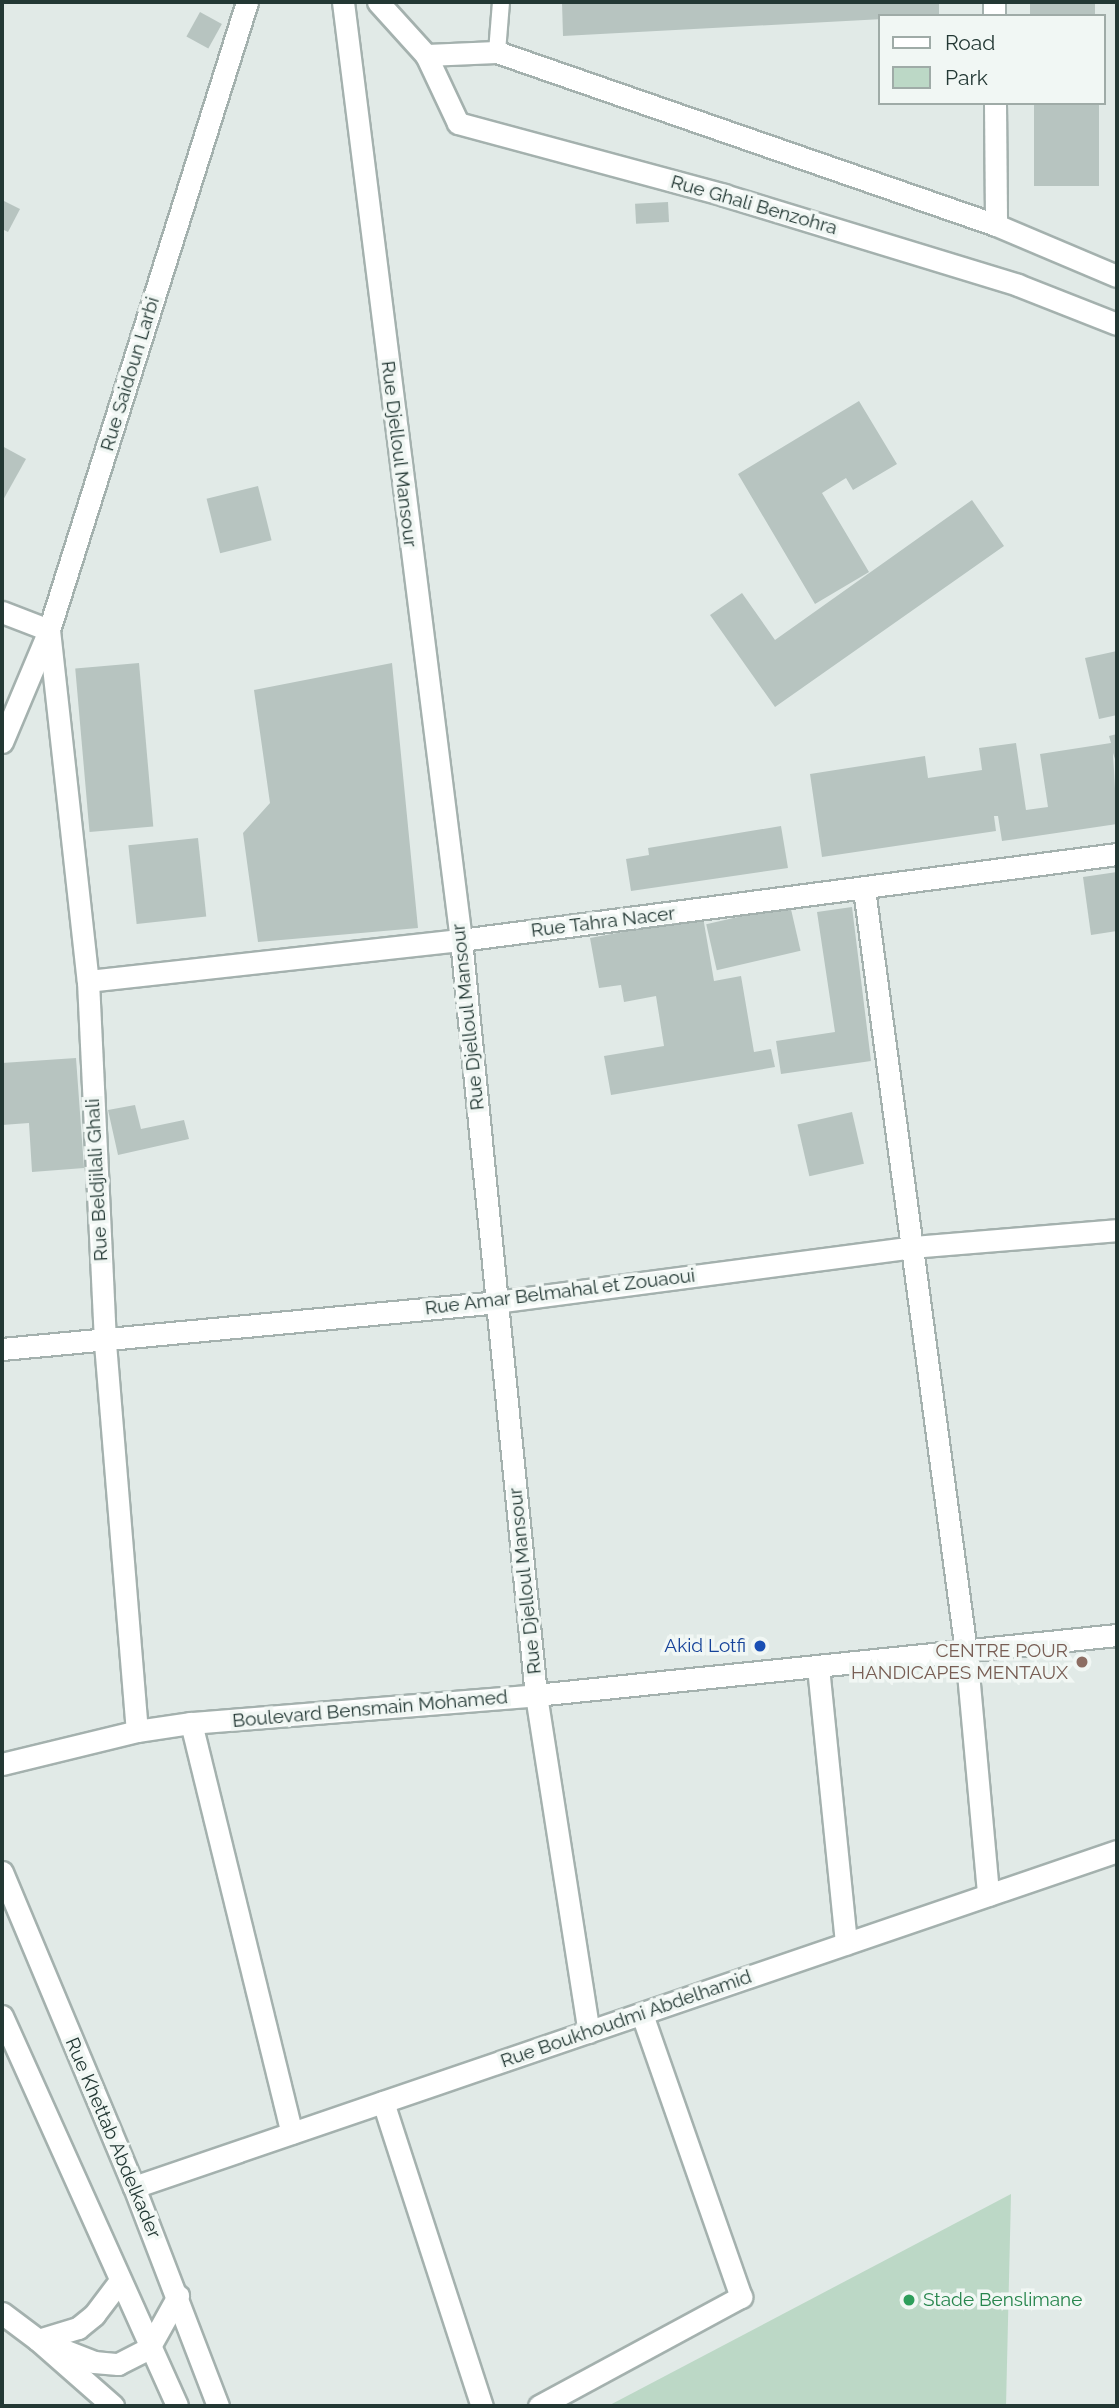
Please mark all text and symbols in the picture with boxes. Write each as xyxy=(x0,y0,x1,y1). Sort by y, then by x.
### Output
legend xyxy=(878,14,1105,105)
text: Road xyxy=(945,30,995,55)
text: Park xyxy=(945,65,988,90)
street label: Rue Ghali Benzohra xyxy=(668,170,840,240)
street label: Rue Saidoun Larbi xyxy=(96,294,164,454)
street label: Rue Djelloul Mansour xyxy=(376,359,422,549)
street label: Rue Tahra Nacer xyxy=(529,902,677,942)
street label: Rue Djelloul Mansour xyxy=(447,922,489,1112)
street label: Rue Beldjilali Ghali xyxy=(81,1098,113,1262)
street label: Rue Amar Belmahal et Zouaoui xyxy=(423,1264,697,1320)
street label: Rue Djelloul Mansour xyxy=(504,1486,546,1676)
place label: Akid Lotfi xyxy=(664,1635,746,1657)
marker: Akid Lotfi xyxy=(752,1638,768,1654)
place label: CENTRE POUR HANDICAPES MENTAUX xyxy=(851,1640,1068,1684)
marker: CENTRE POUR HANDICAPES MENTAUX xyxy=(1074,1654,1090,1670)
street label: Boulevard Bensmain Mohamed xyxy=(231,1686,509,1732)
street label: Rue Boukhoudmi Abdelhamid xyxy=(497,1965,755,2073)
street label: Rue Khettab Abdelkader xyxy=(60,2034,166,2242)
place label: Stade Benslimane xyxy=(923,2289,1082,2311)
marker: Stade Benslimane xyxy=(901,2292,917,2308)

